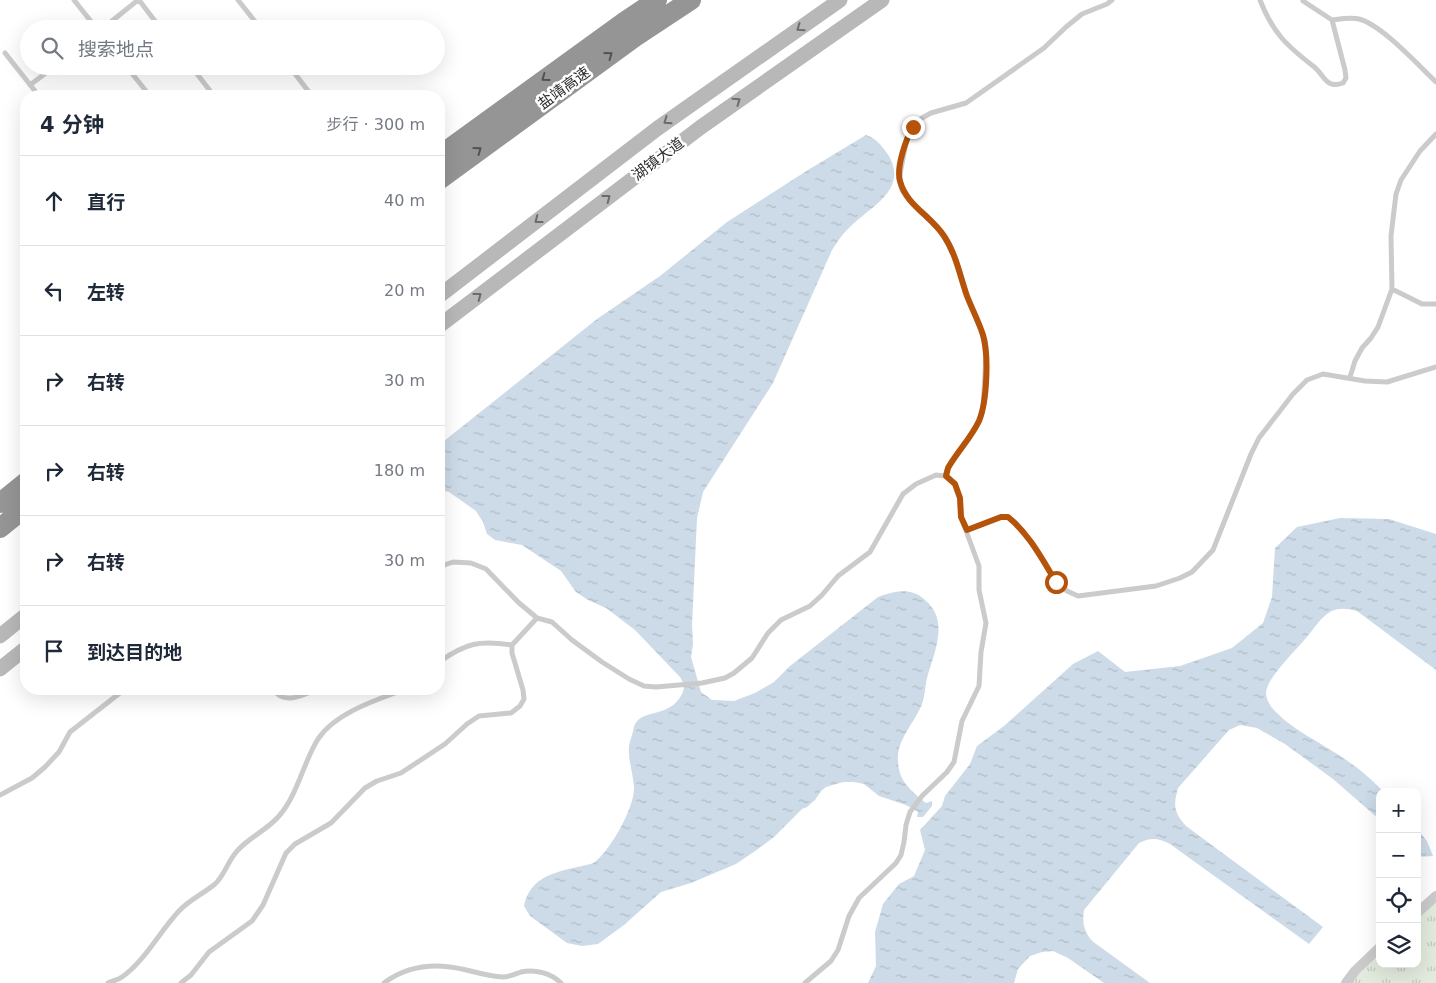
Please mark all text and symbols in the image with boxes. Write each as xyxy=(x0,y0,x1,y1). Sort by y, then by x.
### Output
search box xyxy=(20,20,445,75)
one-way arrow xyxy=(796,22,806,31)
icon: search xyxy=(38,34,66,62)
text: 搜索地点 xyxy=(78,38,154,60)
one-way arrow xyxy=(604,52,613,61)
street label: 盐靖高速 xyxy=(534,63,594,113)
one-way arrow xyxy=(542,73,551,81)
one-way arrow xyxy=(732,98,741,107)
text: 4 分钟 xyxy=(40,113,104,137)
text: 步行 · 300 m xyxy=(327,115,425,134)
one-way arrow xyxy=(663,115,673,124)
route end xyxy=(902,116,925,139)
street label: 湖镇大道 xyxy=(629,134,687,184)
one-way arrow xyxy=(472,148,481,156)
icon: ahead xyxy=(40,187,68,215)
text: 直行 xyxy=(87,191,125,213)
text: 40 m xyxy=(384,191,425,210)
one-way arrow xyxy=(601,195,611,204)
one-way arrow xyxy=(535,214,544,222)
icon: left xyxy=(40,277,68,305)
text: 左转 xyxy=(87,281,125,303)
text: 20 m xyxy=(384,281,425,300)
one-way arrow xyxy=(472,294,481,302)
icon: right xyxy=(40,367,68,395)
text: 右转 xyxy=(87,371,125,393)
text: 30 m xyxy=(384,371,425,390)
icon: right xyxy=(40,457,68,485)
text: 右转 xyxy=(87,461,125,483)
text: 180 m xyxy=(374,461,425,480)
icon: right xyxy=(40,547,68,575)
text: 右转 xyxy=(87,551,125,573)
text: 30 m xyxy=(384,551,425,570)
route start xyxy=(1045,571,1068,594)
icon: arrive xyxy=(40,637,68,665)
text: 到达目的地 xyxy=(87,641,182,663)
map controls xyxy=(1376,788,1421,968)
button: + xyxy=(1376,788,1421,833)
button: − xyxy=(1376,833,1421,878)
button: locate xyxy=(1376,878,1421,923)
button: layers xyxy=(1376,923,1421,968)

